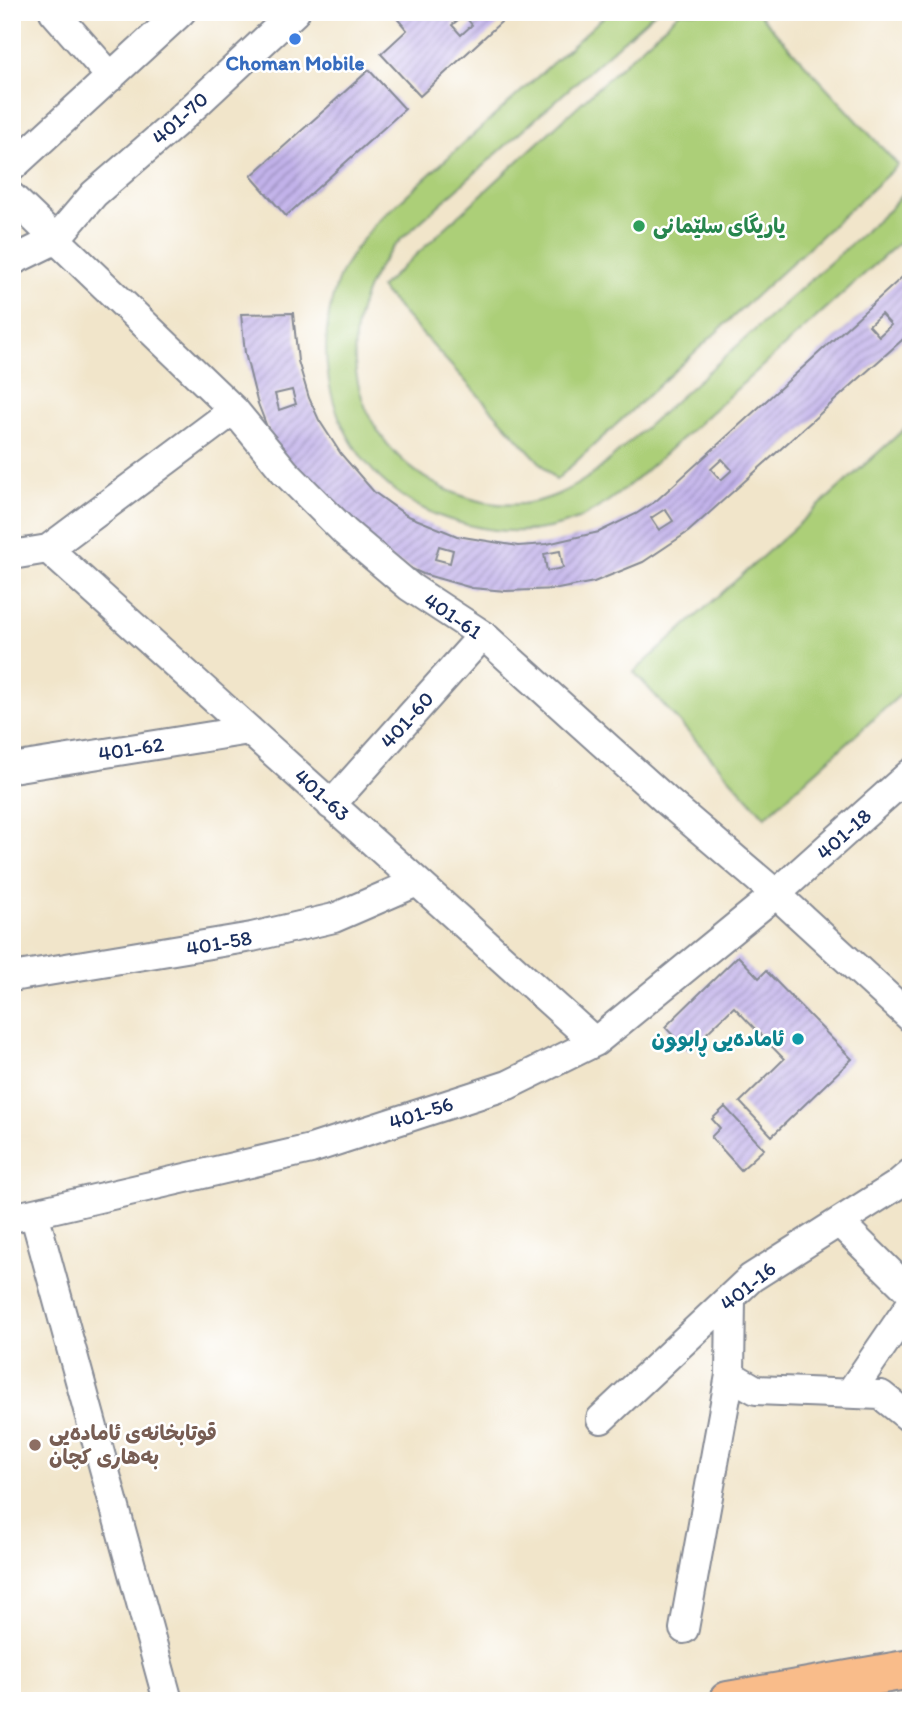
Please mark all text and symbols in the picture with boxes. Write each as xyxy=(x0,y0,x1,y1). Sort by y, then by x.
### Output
marker: Choman Mobile xyxy=(287,31,303,47)
place label: Choman Mobile xyxy=(226,50,364,75)
street label: 401-70 xyxy=(146,86,213,149)
place label: یاریگای سلێمانی xyxy=(653,213,785,239)
marker: یاریگای سلێمانی xyxy=(631,218,647,234)
street label: 401-61 xyxy=(420,587,487,644)
street label: 401-60 xyxy=(375,686,439,753)
street label: 401-62 xyxy=(96,731,165,766)
street label: 401-63 xyxy=(289,763,355,826)
street label: 401-18 xyxy=(811,803,876,865)
street label: 401-58 xyxy=(184,924,254,961)
place label: ئامادەیی ڕابوون xyxy=(652,1026,785,1057)
marker: ئامادەیی ڕابوون xyxy=(790,1031,806,1047)
street label: 401-56 xyxy=(386,1090,456,1135)
street label: 401-16 xyxy=(715,1256,781,1316)
place label: قوتابخانەی ئامادەیی بەهاری کچان xyxy=(49,1420,217,1470)
marker: قوتابخانەی ئامادەیی بەهاری کچان xyxy=(27,1437,43,1453)

